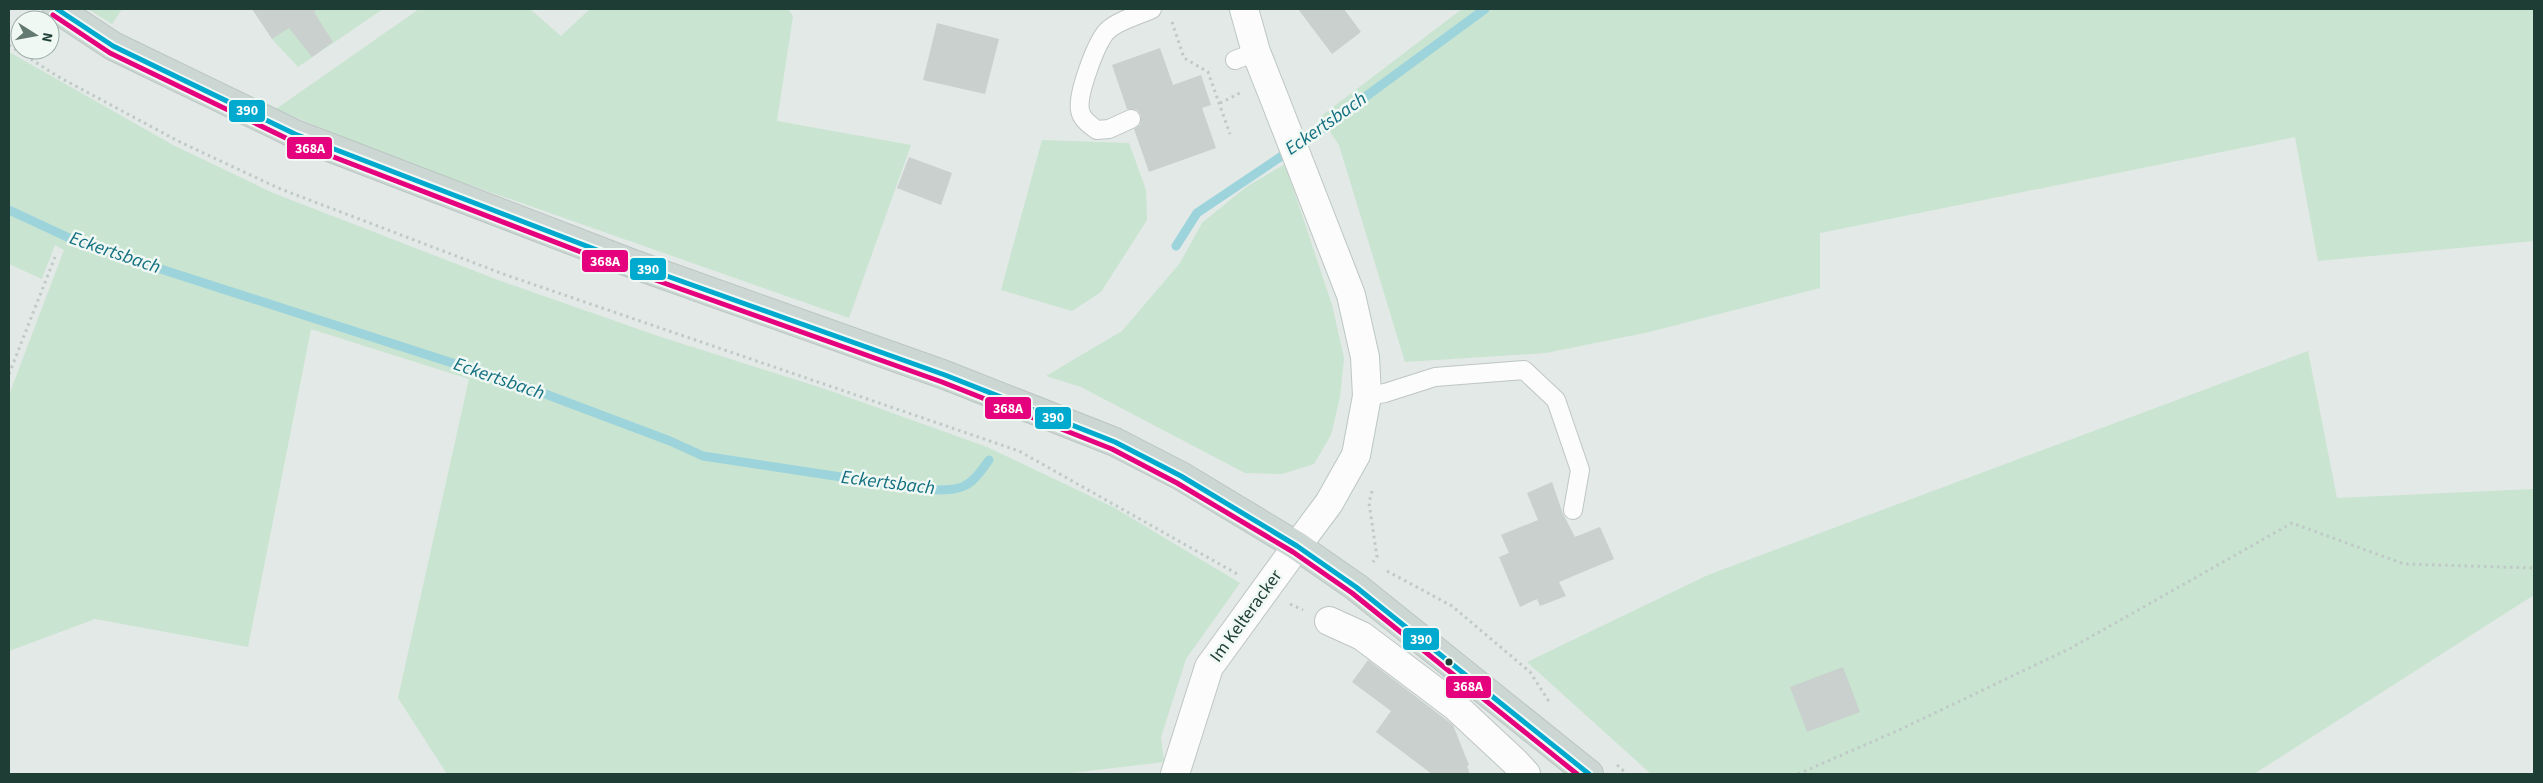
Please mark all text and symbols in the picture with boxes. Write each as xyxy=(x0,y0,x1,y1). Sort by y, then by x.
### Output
north arrow xyxy=(10,10,60,60)
text: N xyxy=(36,31,57,44)
water label: Eckertsbach xyxy=(1280,86,1372,162)
line badge: 390 xyxy=(228,99,266,123)
text: 390 xyxy=(236,101,258,121)
line badge: 368A xyxy=(286,136,333,160)
text: 368A xyxy=(295,139,326,159)
water label: Eckertsbach xyxy=(66,225,164,281)
line badge: 368A xyxy=(581,249,629,273)
text: 368A xyxy=(590,252,621,272)
line badge: 390 xyxy=(629,257,667,281)
text: 390 xyxy=(637,260,659,280)
water label: Eckertsbach xyxy=(450,351,548,407)
line badge: 368A xyxy=(984,396,1032,420)
text: 368A xyxy=(993,399,1024,419)
line badge: 390 xyxy=(1034,406,1072,430)
text: 390 xyxy=(1042,408,1064,428)
water label: Eckertsbach xyxy=(839,464,937,502)
street label: Im Kelteracker xyxy=(1204,564,1288,667)
line badge: 390 xyxy=(1402,627,1440,651)
text: 390 xyxy=(1410,630,1432,650)
unlabelled marker xyxy=(1444,657,1454,667)
line badge: 368A xyxy=(1445,675,1492,699)
text: 368A xyxy=(1453,677,1484,697)

